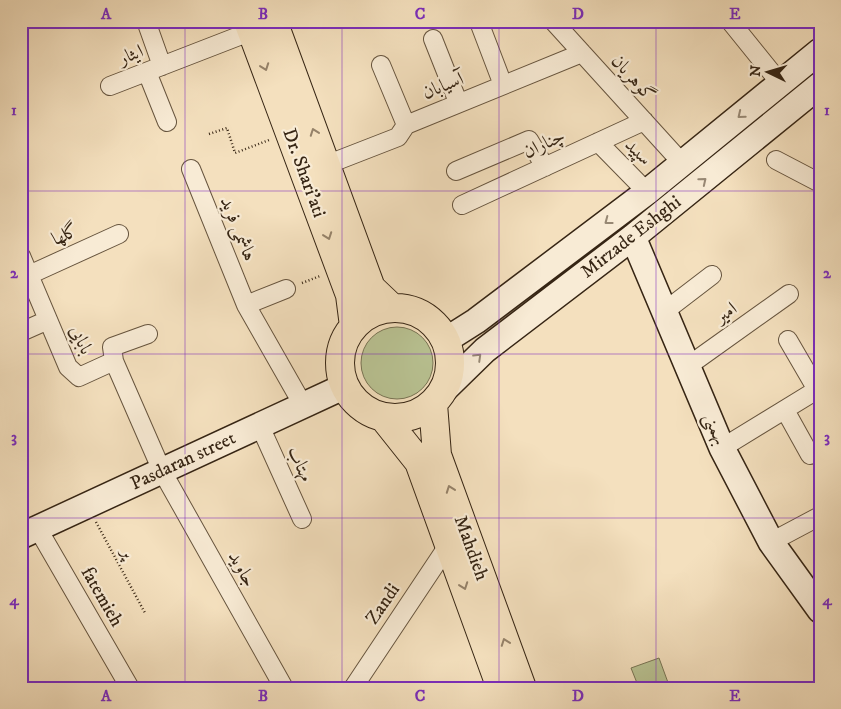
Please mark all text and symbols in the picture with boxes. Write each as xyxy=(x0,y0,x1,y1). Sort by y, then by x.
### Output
text: A xyxy=(100,4,112,24)
text: B xyxy=(258,4,268,24)
text: C xyxy=(415,4,425,24)
text: D xyxy=(572,4,584,24)
text: E xyxy=(729,4,741,24)
street label: ایثار xyxy=(113,40,147,71)
north arrow xyxy=(744,48,794,98)
street label: گوهریان xyxy=(606,50,660,106)
one-way arrow xyxy=(259,62,269,71)
text: N xyxy=(747,64,766,77)
street label: آسیابان xyxy=(419,67,469,105)
text: 1 xyxy=(11,100,17,120)
text: 1 xyxy=(824,100,830,120)
one-way arrow xyxy=(738,109,747,118)
street label: چناران xyxy=(519,124,569,164)
street label: Dr. Shari'ati xyxy=(277,125,331,221)
one-way arrow xyxy=(310,129,320,137)
street label: سپید xyxy=(619,134,656,171)
one-way arrow xyxy=(697,177,706,186)
street label: Mirzade Eshghi xyxy=(576,191,686,283)
street label: هاشمی فرید xyxy=(214,193,261,265)
one-way arrow xyxy=(604,215,614,224)
street label: گلها xyxy=(48,218,82,251)
one-way arrow xyxy=(322,231,332,239)
text: 2 xyxy=(10,263,19,283)
text: 2 xyxy=(823,263,832,283)
street label: امیر xyxy=(709,297,742,330)
street label: بابایی xyxy=(63,322,98,359)
one-way arrow xyxy=(473,353,482,362)
street label: بهمنی xyxy=(697,409,732,449)
text: 3 xyxy=(11,427,17,447)
street label: Pasdaran street xyxy=(127,427,239,495)
text: 3 xyxy=(824,427,830,447)
street label: مهتاب xyxy=(282,443,318,485)
one-way arrow xyxy=(445,486,455,494)
street label: Mahdieh xyxy=(449,512,493,584)
street label: پر xyxy=(115,542,141,564)
street label: جاوید xyxy=(223,547,261,591)
street label: fatemieh xyxy=(76,563,128,631)
street label: Zandi xyxy=(361,579,405,629)
one-way arrow xyxy=(458,582,468,590)
text: 4 xyxy=(8,590,19,610)
text: 4 xyxy=(821,590,832,610)
one-way arrow xyxy=(501,638,511,647)
text: A xyxy=(100,686,112,706)
text: B xyxy=(258,686,268,706)
text: C xyxy=(415,686,425,706)
text: D xyxy=(572,686,584,706)
text: E xyxy=(729,686,741,706)

